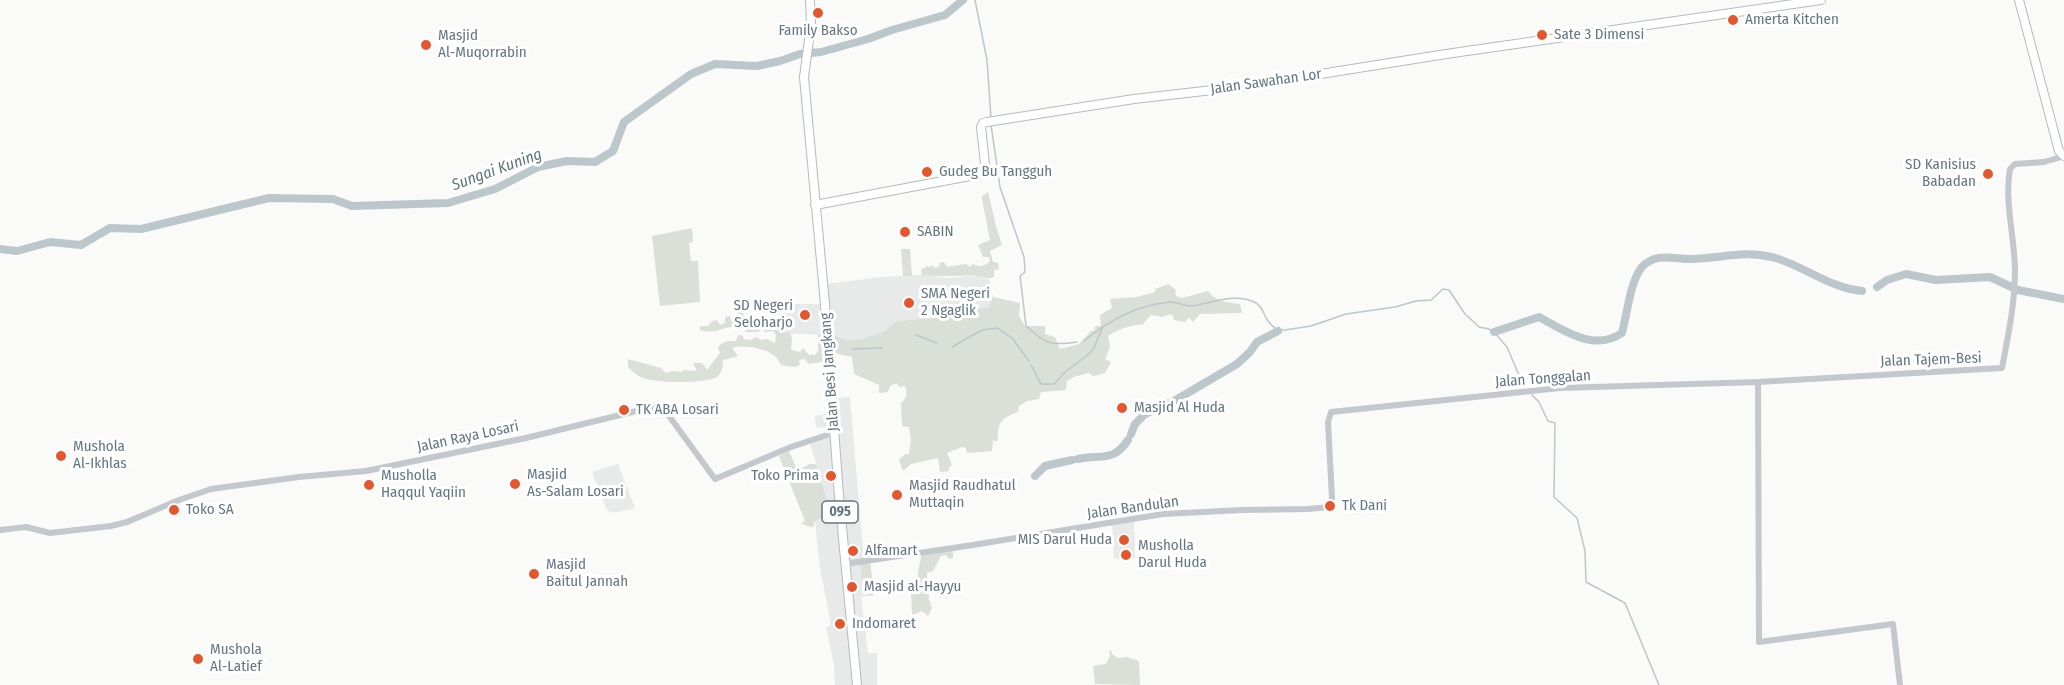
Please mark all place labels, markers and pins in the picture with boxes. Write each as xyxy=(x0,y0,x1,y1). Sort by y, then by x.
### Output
marker: Family Bakso xyxy=(811,6,825,20)
place label: Amerta Kitchen xyxy=(1745,11,1839,29)
marker: Amerta Kitchen xyxy=(1726,13,1740,27)
place label: Family Bakso xyxy=(778,22,858,40)
place label: Sate 3 Dimensi xyxy=(1554,26,1644,44)
place label: Masjid Al-Muqorrabin xyxy=(438,27,527,62)
marker: Sate 3 Dimensi xyxy=(1535,28,1549,42)
marker: Masjid Al-Muqorrabin xyxy=(419,38,433,52)
place label: SD Kanisius Babadan xyxy=(1905,156,1976,191)
place label: Gudeg Bu Tangguh xyxy=(939,163,1052,181)
marker: Gudeg Bu Tangguh xyxy=(920,165,934,179)
marker: SD Kanisius Babadan xyxy=(1981,167,1995,181)
place label: SABIN xyxy=(917,223,953,241)
marker: SABIN xyxy=(898,225,912,239)
place label: SMA Negeri 2 Ngaglik xyxy=(921,285,990,320)
marker: SMA Negeri 2 Ngaglik xyxy=(902,296,916,310)
place label: SD Negeri Seloharjo xyxy=(734,297,793,332)
marker: SD Negeri Seloharjo xyxy=(798,308,812,322)
place label: Masjid Al Huda xyxy=(1134,399,1225,417)
place label: TK ABA Losari xyxy=(636,401,719,419)
marker: Masjid Al Huda xyxy=(1115,401,1129,415)
marker: TK ABA Losari xyxy=(617,403,631,417)
place label: Mushola Al-Ikhlas xyxy=(73,438,127,473)
marker: Mushola Al-Ikhlas xyxy=(54,449,68,463)
place label: Masjid As-Salam Losari xyxy=(527,466,624,501)
place label: Musholla Haqqul Yaqiin xyxy=(381,467,466,502)
place label: Toko Prima xyxy=(751,467,819,485)
marker: Toko Prima xyxy=(824,469,838,483)
marker: Masjid As-Salam Losari xyxy=(508,477,522,491)
place label: Masjid Raudhatul Muttaqin xyxy=(909,477,1016,512)
marker: Musholla Haqqul Yaqiin xyxy=(362,478,376,492)
marker: Masjid Raudhatul Muttaqin xyxy=(890,488,904,502)
place label: Tk Dani xyxy=(1342,497,1387,515)
marker: Tk Dani xyxy=(1323,499,1337,513)
place label: Toko SA xyxy=(186,501,234,519)
marker: Toko SA xyxy=(167,503,181,517)
place label: MIS Darul Huda xyxy=(1018,531,1112,549)
marker: MIS Darul Huda xyxy=(1117,533,1131,547)
place label: Musholla Darul Huda xyxy=(1138,537,1207,572)
place label: Alfamart xyxy=(865,542,917,560)
marker: Alfamart xyxy=(846,544,860,558)
marker: Musholla Darul Huda xyxy=(1119,548,1133,562)
place label: Masjid Baitul Jannah xyxy=(546,556,628,591)
marker: Masjid Baitul Jannah xyxy=(527,567,541,581)
place label: Masjid al-Hayyu xyxy=(864,578,961,596)
marker: Masjid al-Hayyu xyxy=(845,580,859,594)
place label: Indomaret xyxy=(852,615,916,633)
marker: Indomaret xyxy=(833,617,847,631)
place label: Mushola Al-Latief xyxy=(210,641,262,676)
marker: Mushola Al-Latief xyxy=(191,652,205,666)

